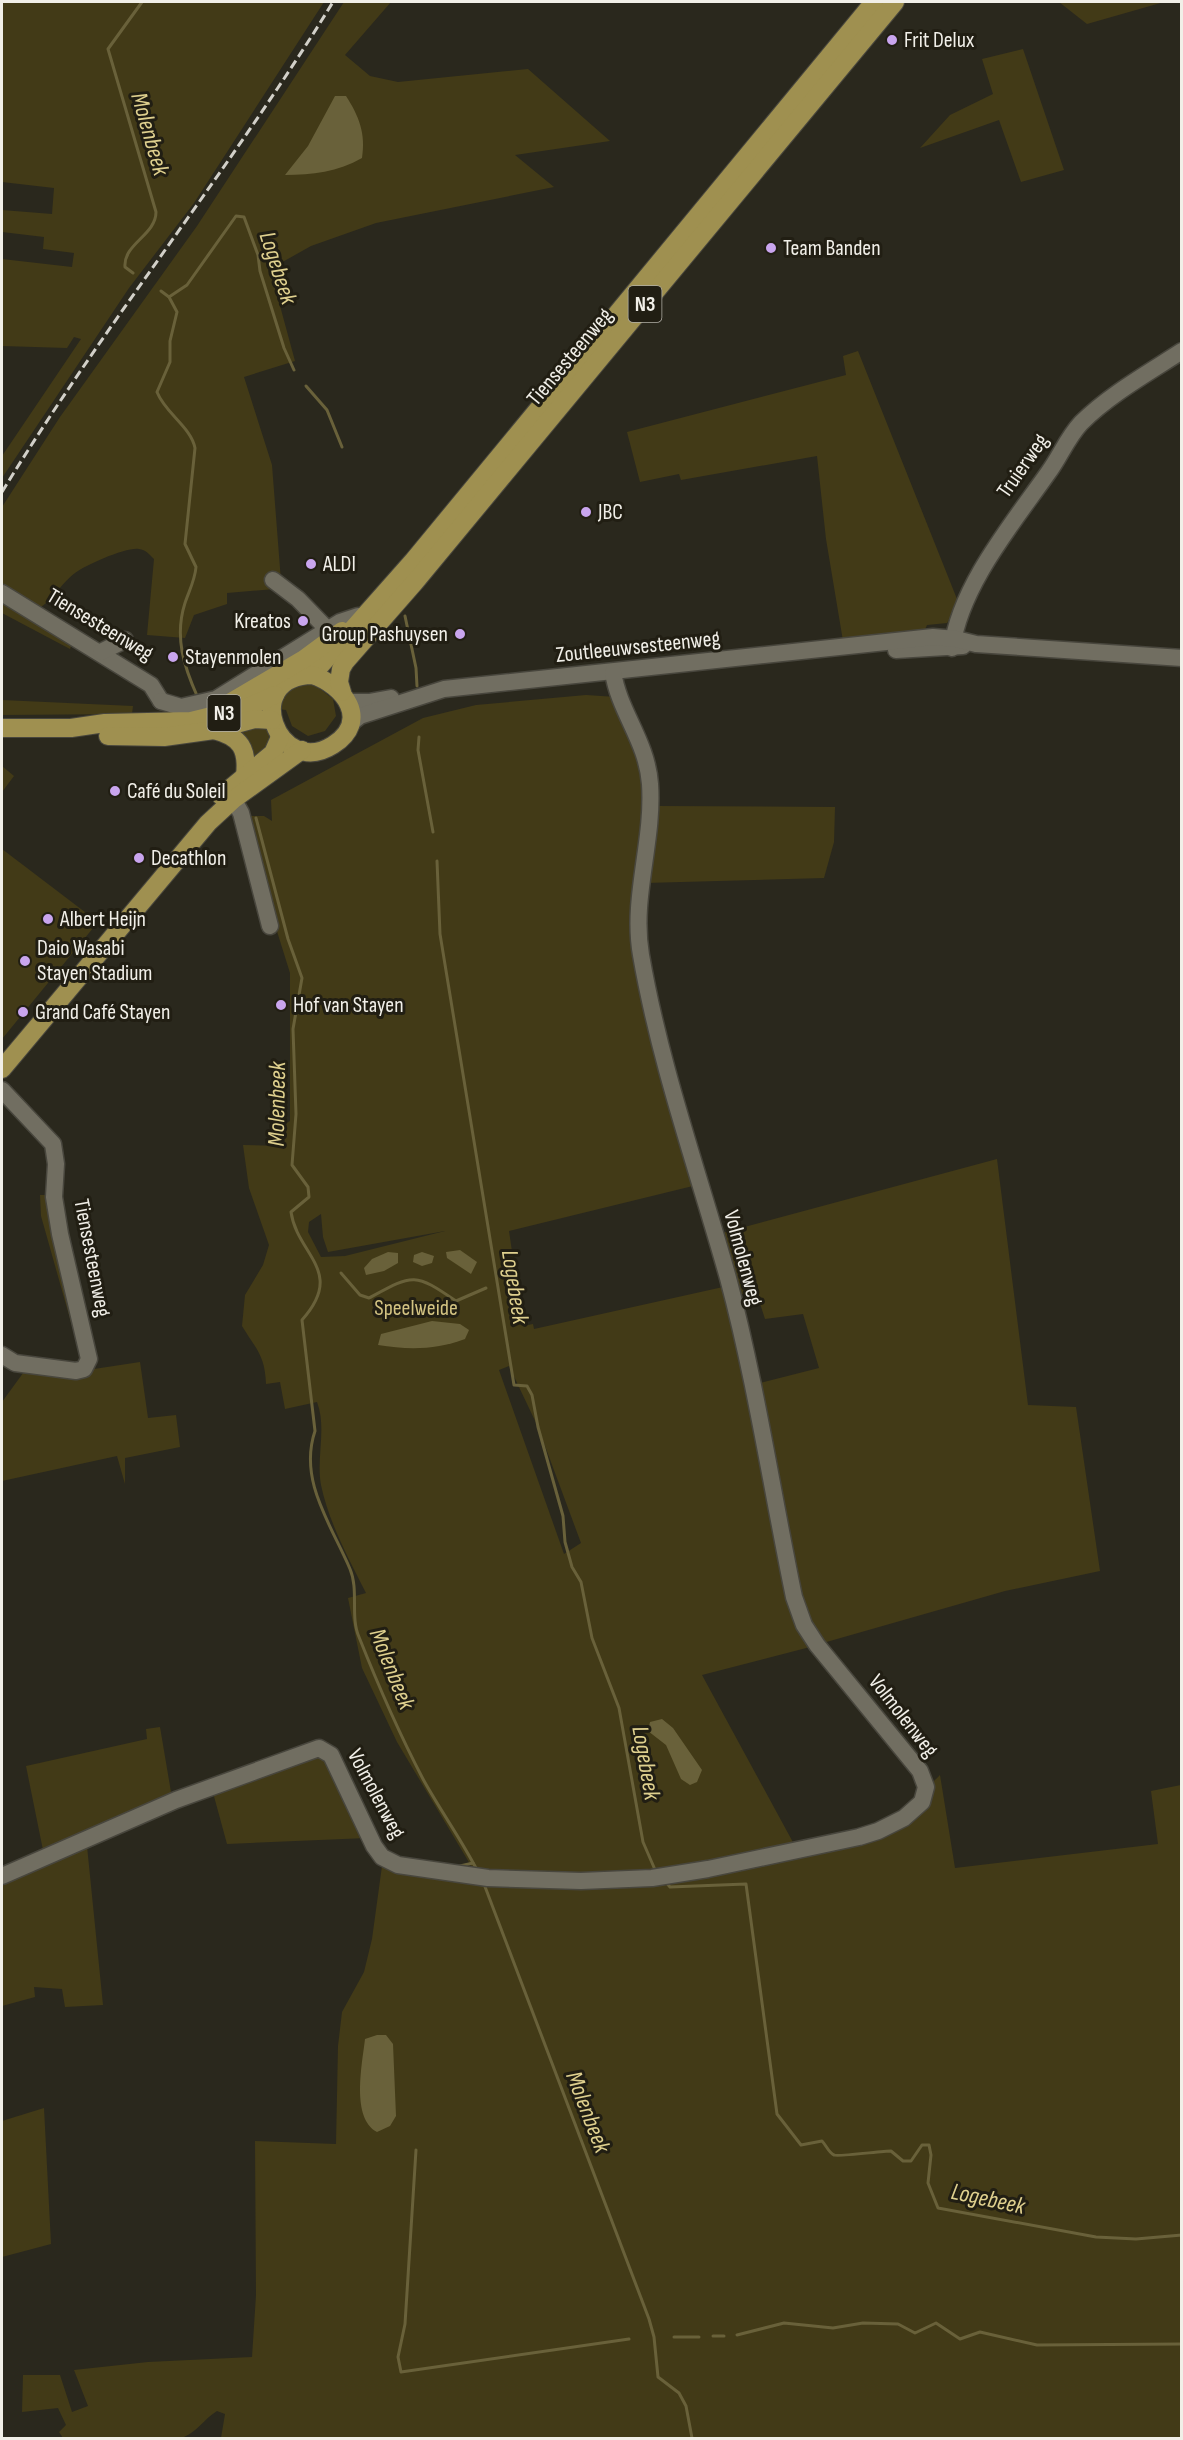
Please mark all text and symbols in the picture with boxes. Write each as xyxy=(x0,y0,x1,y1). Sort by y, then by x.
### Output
place label: Frit Delux xyxy=(904,27,975,54)
marker: Frit Delux xyxy=(885,33,899,47)
water label: Molenbeek xyxy=(124,89,176,180)
water label: Logebeek xyxy=(253,228,304,309)
place label: Team Banden xyxy=(783,235,881,262)
marker: Team Banden xyxy=(764,241,778,255)
road number: N3 xyxy=(628,286,662,322)
street label: Tiensesteenweg xyxy=(521,302,619,411)
street label: Truierweg xyxy=(991,428,1055,503)
place label: JBC xyxy=(597,499,623,526)
marker: JBC xyxy=(579,505,593,519)
place label: ALDI xyxy=(322,551,356,578)
marker: ALDI xyxy=(304,557,318,571)
street label: Tiensesteenweg xyxy=(42,583,158,667)
place label: Kreatos xyxy=(234,608,291,635)
marker: Kreatos xyxy=(296,614,310,628)
place label: Group Pashuysen xyxy=(321,621,448,648)
street label: Zoutleeuwsesteenweg xyxy=(554,625,722,669)
marker: Group Pashuysen xyxy=(453,627,467,641)
place label: Stayenmolen xyxy=(185,644,282,671)
marker: Stayenmolen xyxy=(166,650,180,664)
road number: N3 xyxy=(208,695,240,731)
place label: Café du Soleil xyxy=(127,778,226,805)
marker: Café du Soleil xyxy=(108,784,122,798)
place label: Decathlon xyxy=(151,845,226,872)
marker: Decathlon xyxy=(132,851,146,865)
place label: Albert Heijn xyxy=(59,906,146,933)
marker: Albert Heijn xyxy=(41,912,55,926)
place label: Daio Wasabi Stayen Stadium xyxy=(37,935,152,987)
marker: Daio Wasabi Stayen Stadium xyxy=(18,954,32,968)
place label: Hof van Stayen xyxy=(293,992,404,1019)
marker: Hof van Stayen xyxy=(274,998,288,1012)
place label: Grand Café Stayen xyxy=(35,999,170,1026)
marker: Grand Café Stayen xyxy=(16,1005,30,1019)
water label: Molenbeek xyxy=(262,1060,292,1147)
street label: Tiensesteenweg xyxy=(67,1197,117,1319)
street label: Volmolenweg xyxy=(717,1207,769,1309)
water label: Logebeek xyxy=(495,1248,535,1327)
park label: Speelweide xyxy=(374,1295,458,1322)
water label: Molenbeek xyxy=(363,1624,422,1715)
street label: Volmolenweg xyxy=(862,1669,944,1763)
water label: Logebeek xyxy=(625,1724,667,1803)
street label: Volmolenweg xyxy=(341,1744,411,1844)
water label: Molenbeek xyxy=(559,2067,617,2158)
water label: Logebeek xyxy=(948,2177,1029,2221)

